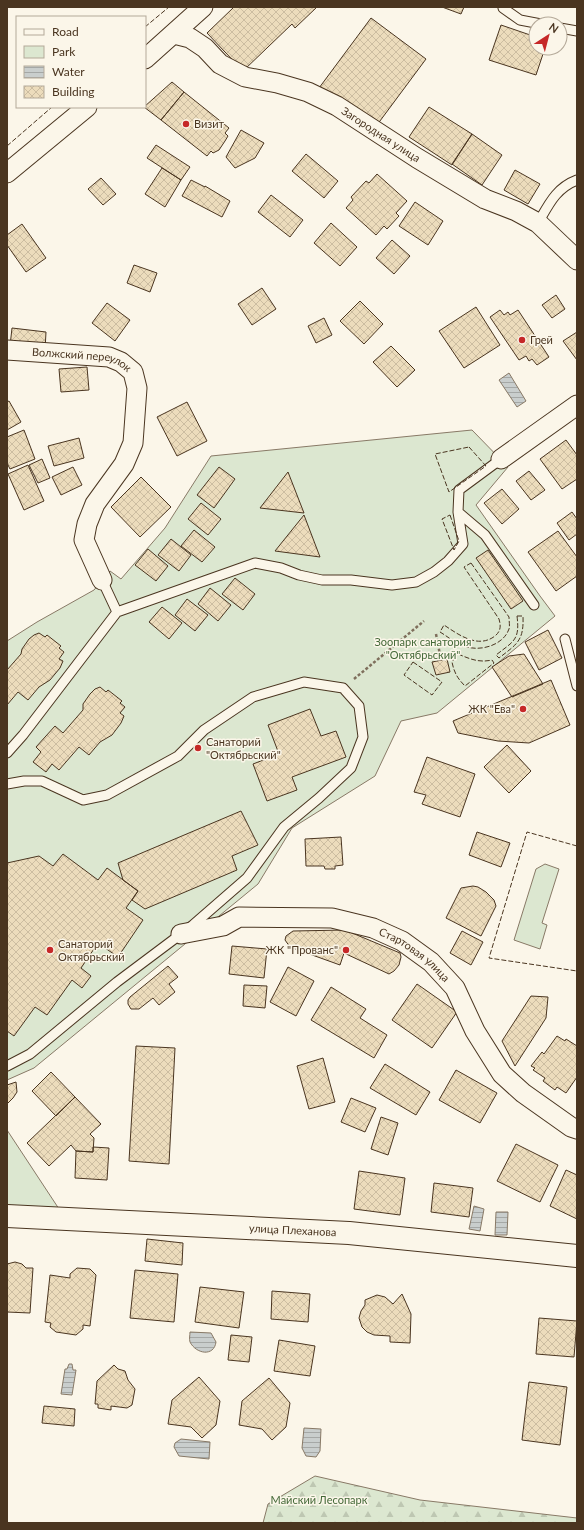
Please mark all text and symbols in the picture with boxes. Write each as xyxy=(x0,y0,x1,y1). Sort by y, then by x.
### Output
legend xyxy=(16,16,146,108)
north arrow xyxy=(528,16,568,56)
text: N xyxy=(547,20,561,35)
text: Road xyxy=(52,24,79,39)
text: Park xyxy=(52,44,76,59)
text: Water xyxy=(52,64,85,79)
text: Building xyxy=(52,84,95,99)
street label: Загородная улица xyxy=(339,104,423,164)
place label: Визит xyxy=(194,117,225,130)
marker: Визит xyxy=(181,119,191,129)
place label: Грей xyxy=(530,333,553,346)
marker: Грей xyxy=(517,335,527,345)
street label: Волжский переулок xyxy=(32,345,135,374)
park label: Зоопарк санатория "Октябрьский" xyxy=(375,635,471,661)
place label: ЖК "Ева" xyxy=(468,702,515,715)
marker: ЖК "Ева" xyxy=(518,704,528,714)
place label: Санаторий "Октябрьский" xyxy=(206,735,281,761)
marker: Санаторий "Октябрьский" xyxy=(193,743,203,753)
street label: Стартовая улица xyxy=(377,925,453,984)
place label: Санаторий Октябрьский xyxy=(58,937,125,963)
place label: ЖК "Прованс" xyxy=(265,943,338,956)
marker: Санаторий Октябрьский xyxy=(45,945,55,955)
marker: ЖК "Прованс" xyxy=(341,945,351,955)
street label: улица Плеханова xyxy=(249,1221,337,1238)
park label: Майский Лесопарк xyxy=(271,1493,368,1506)

